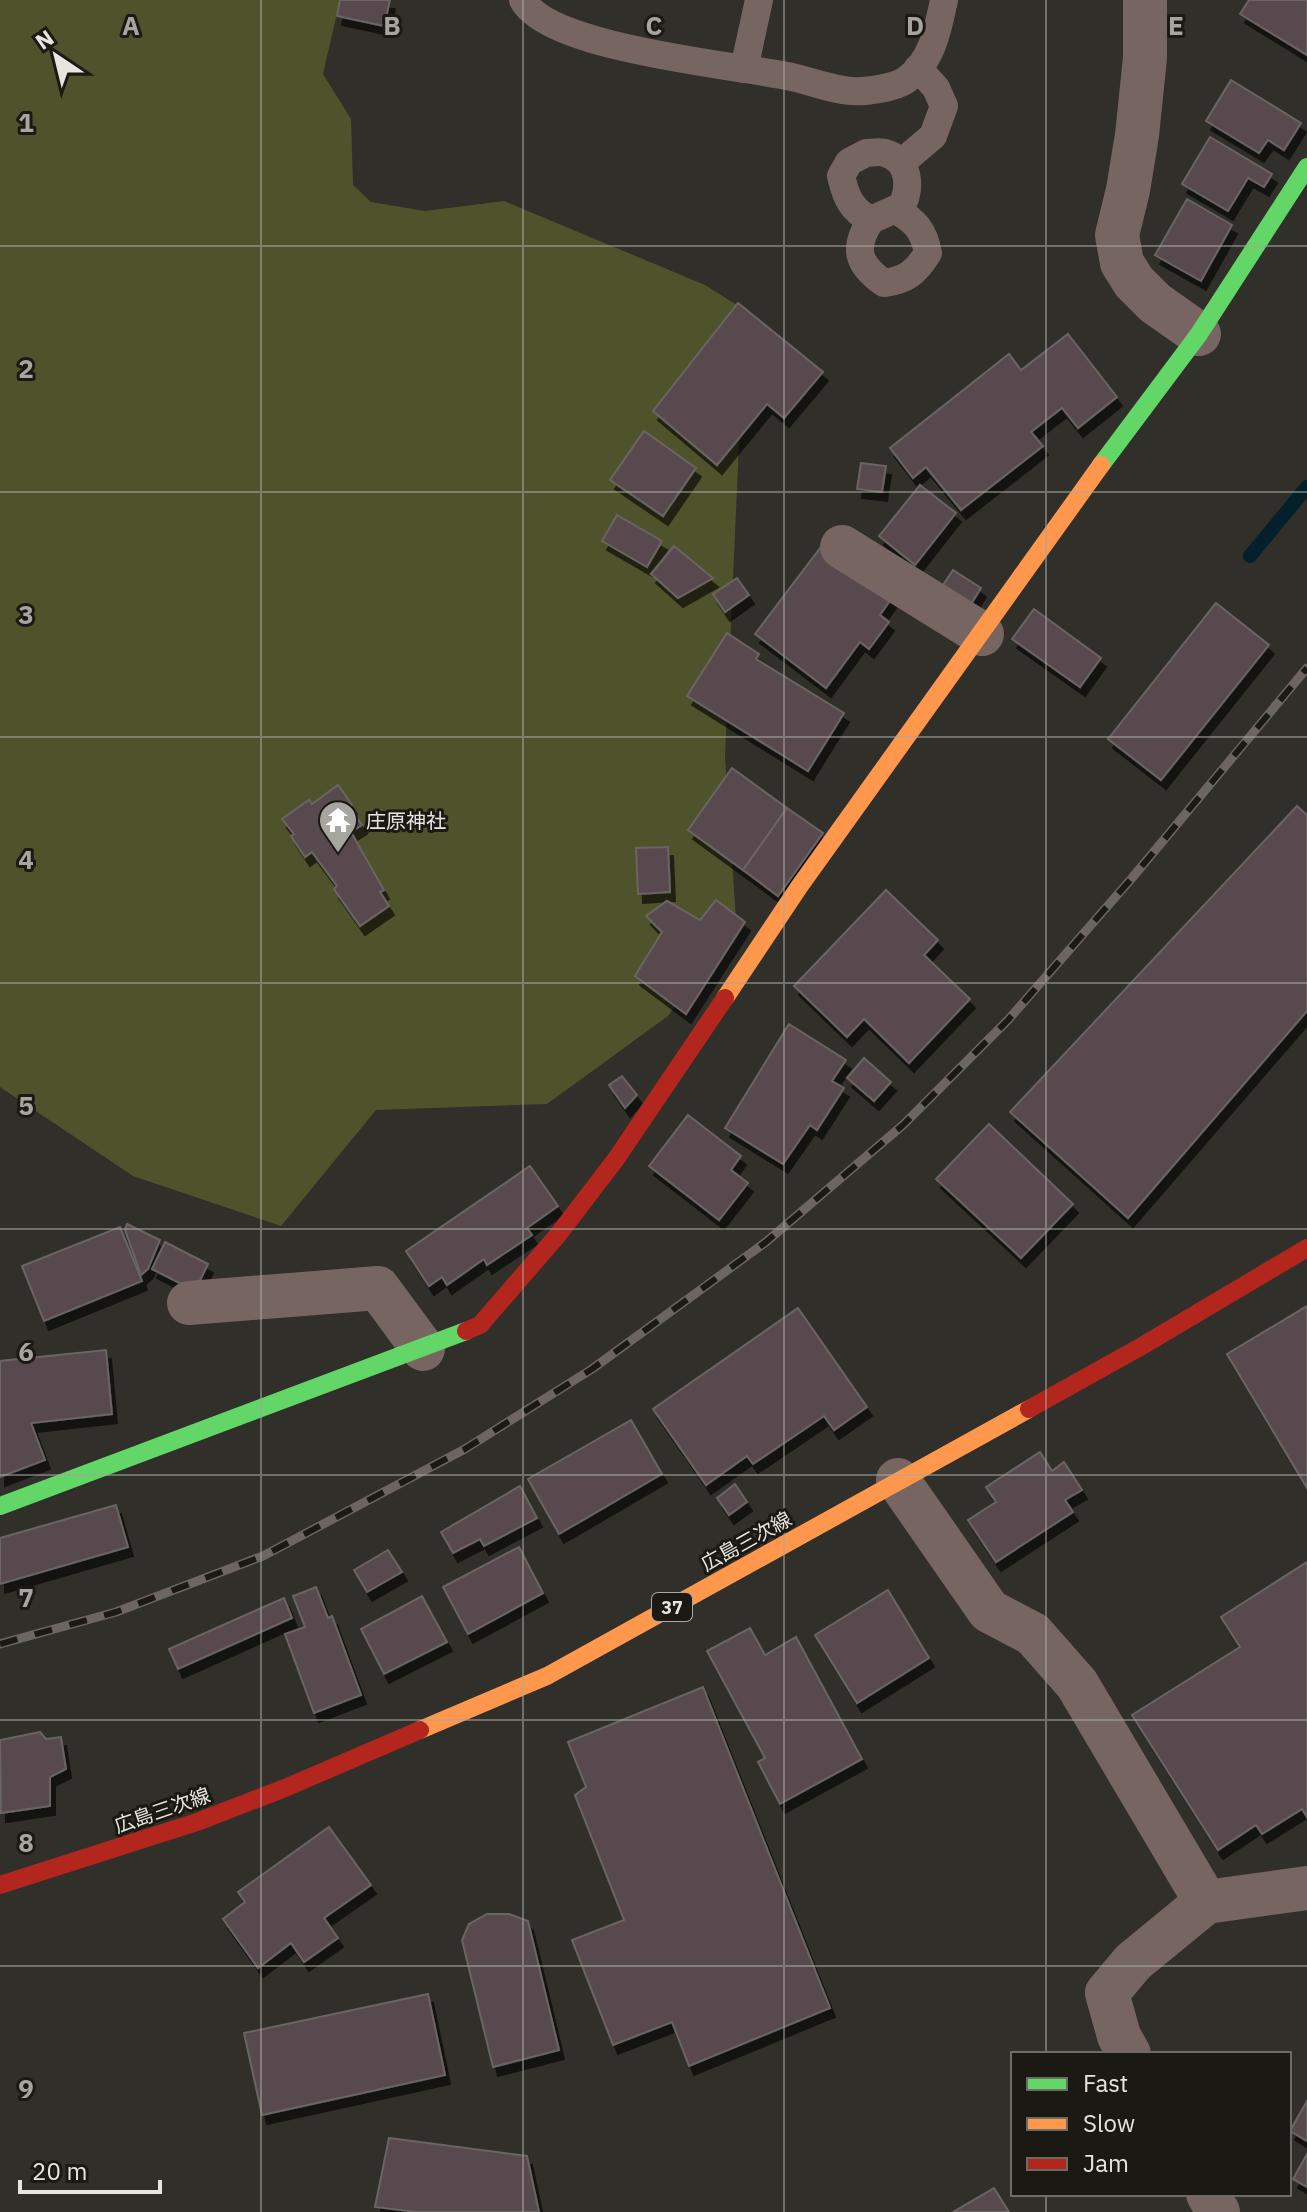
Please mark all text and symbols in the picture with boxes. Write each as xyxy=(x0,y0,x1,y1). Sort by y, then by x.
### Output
text: A xyxy=(122,8,140,42)
text: B xyxy=(383,8,401,42)
text: C xyxy=(646,8,663,42)
text: D xyxy=(906,8,924,42)
text: E xyxy=(1168,8,1184,42)
north arrow xyxy=(16,16,96,96)
text: N xyxy=(29,23,59,56)
text: 1 xyxy=(18,105,34,139)
text: 2 xyxy=(18,351,34,385)
text: 3 xyxy=(18,597,34,631)
temple icon: 庄原神社 xyxy=(317,799,359,854)
place label: 庄原神社 xyxy=(366,807,446,834)
text: 4 xyxy=(18,842,34,876)
text: 5 xyxy=(18,1088,34,1122)
text: 6 xyxy=(18,1334,34,1368)
street label: 広島三次線 xyxy=(696,1505,796,1577)
text: 7 xyxy=(18,1580,34,1614)
road number: 37 xyxy=(652,1593,692,1621)
street label: 広島三次線 xyxy=(110,1781,214,1839)
text: 8 xyxy=(18,1825,34,1859)
legend xyxy=(1011,2052,1291,2196)
text: Fast xyxy=(1083,2067,1128,2099)
text: 9 xyxy=(18,2071,34,2105)
text: Slow xyxy=(1083,2107,1135,2139)
scale bar xyxy=(20,2144,160,2194)
text: Jam xyxy=(1083,2147,1129,2179)
text: 20 m xyxy=(32,2155,87,2187)

